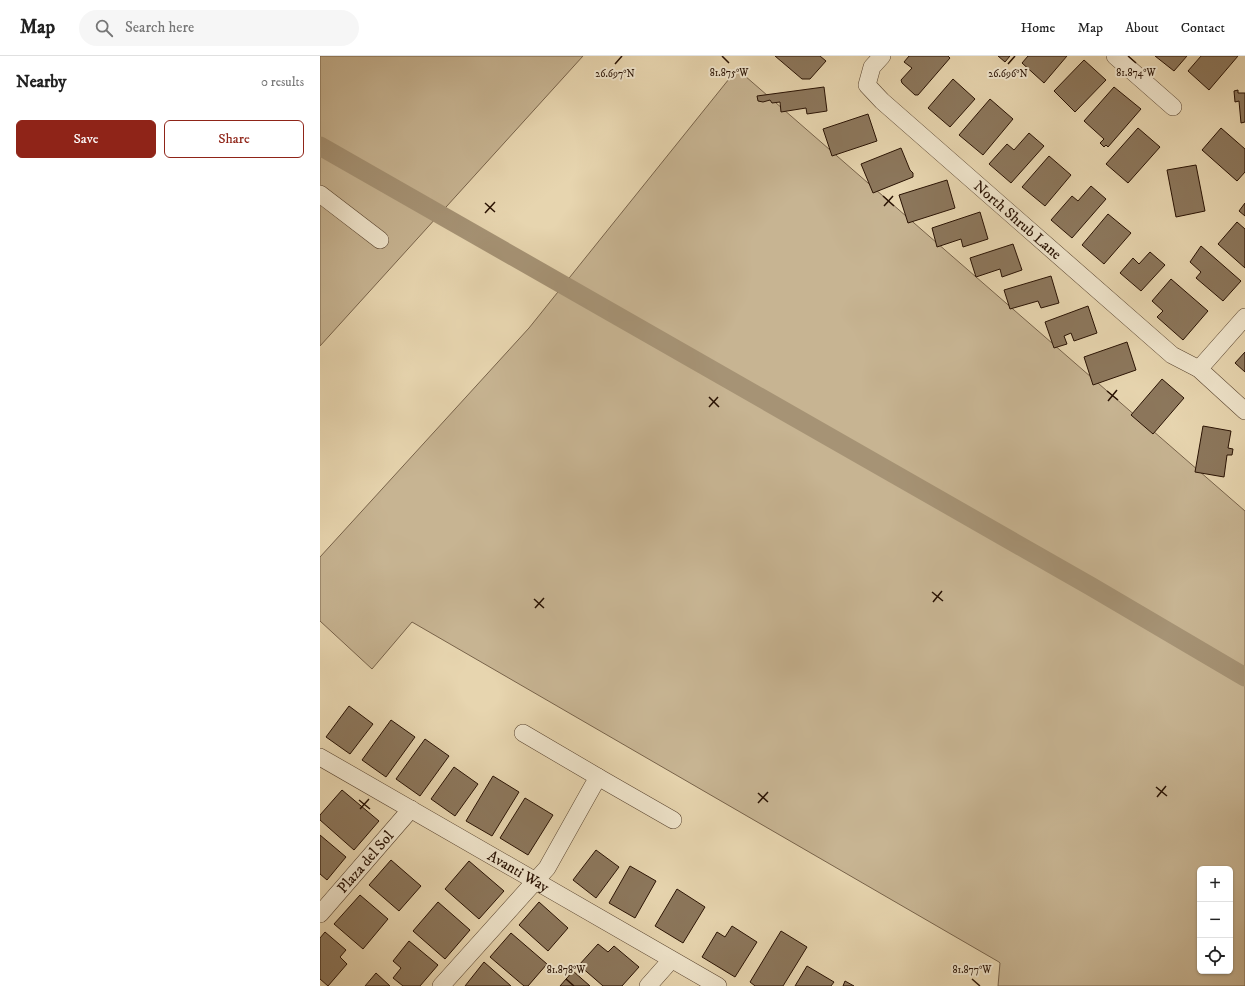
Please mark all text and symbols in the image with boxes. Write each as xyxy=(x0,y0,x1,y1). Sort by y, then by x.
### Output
search box xyxy=(79,10,359,46)
text: Map xyxy=(20,16,55,39)
icon: search xyxy=(93,17,115,39)
text: Search here xyxy=(125,18,194,37)
text: Home xyxy=(1021,19,1055,37)
text: Map xyxy=(1077,19,1103,37)
text: About xyxy=(1125,19,1159,37)
text: Contact xyxy=(1181,19,1225,37)
text: 81.875°W xyxy=(710,67,749,79)
text: 81.874°W xyxy=(1116,67,1156,79)
text: 26.697°N xyxy=(595,68,635,80)
text: 26.696°N xyxy=(988,68,1028,80)
text: Nearby xyxy=(16,71,66,93)
text: 0 results xyxy=(261,74,304,90)
button: Save xyxy=(16,120,156,158)
button: Share xyxy=(164,120,304,158)
street label: North Shrub Lane xyxy=(970,177,1065,264)
street label: Plaza del Sol xyxy=(333,827,398,897)
street label: Avanti Way xyxy=(484,846,553,897)
map controls xyxy=(1197,866,1233,974)
button: + xyxy=(1197,866,1233,902)
button: − xyxy=(1197,902,1233,938)
button: locate xyxy=(1197,938,1233,974)
text: 81.878°W xyxy=(547,964,586,976)
text: 81.877°W xyxy=(953,964,992,976)

